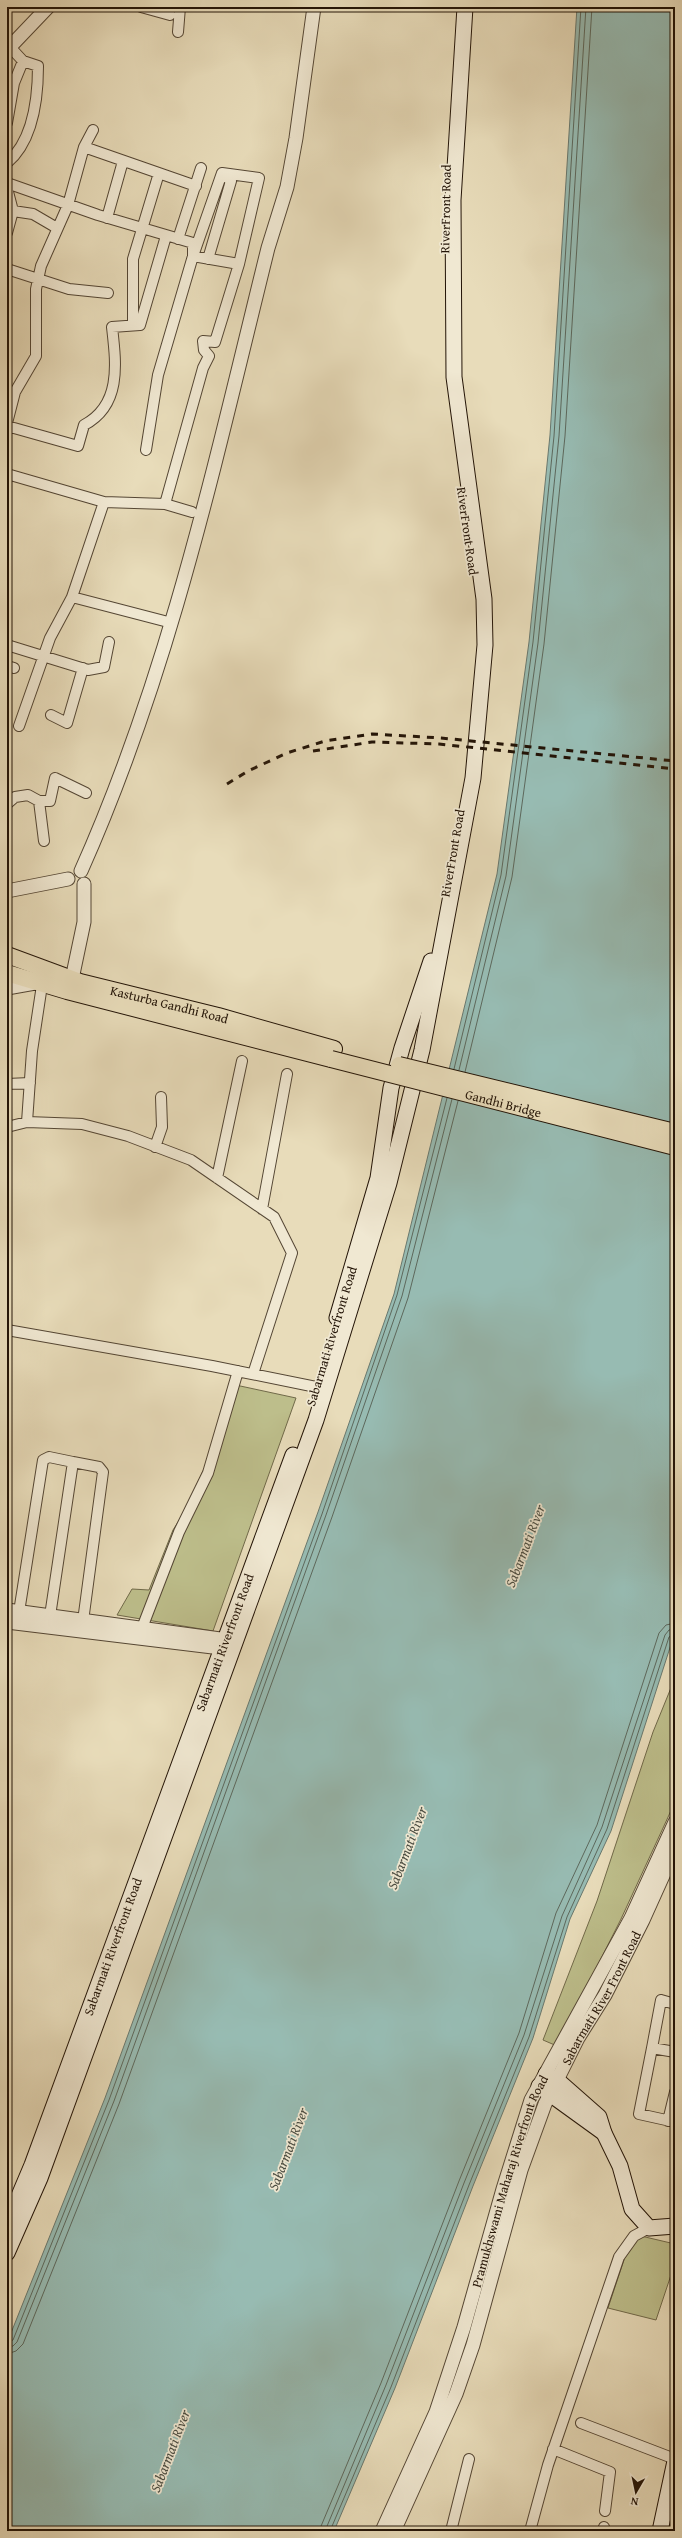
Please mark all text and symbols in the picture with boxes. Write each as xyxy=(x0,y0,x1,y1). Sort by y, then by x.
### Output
street label: RiverFront Road xyxy=(435,164,456,254)
street label: RiverFront Road xyxy=(452,486,483,576)
street label: RiverFront Road xyxy=(435,808,470,898)
street label: Kasturba Gandhi Road xyxy=(108,981,231,1029)
street label: Gandhi Bridge xyxy=(463,1085,543,1122)
street label: Sabarmati Riverfront Road xyxy=(301,1264,362,1408)
water label: Sabarmati River xyxy=(500,1501,550,1590)
street label: Sabarmati Riverfront Road xyxy=(191,1571,259,1714)
water label: Sabarmati River xyxy=(382,1803,432,1892)
street label: Sabarmati Riverfront Road xyxy=(79,1875,147,2018)
street label: Sabarmati River Front Road xyxy=(557,1928,646,2068)
street label: Pramukhswami Maharaj Riverfront Road xyxy=(467,2072,553,2290)
water label: Sabarmati River xyxy=(263,2104,313,2193)
water label: Sabarmati River xyxy=(145,2406,195,2495)
north arrow xyxy=(616,2472,656,2512)
text: N xyxy=(629,2493,639,2510)

